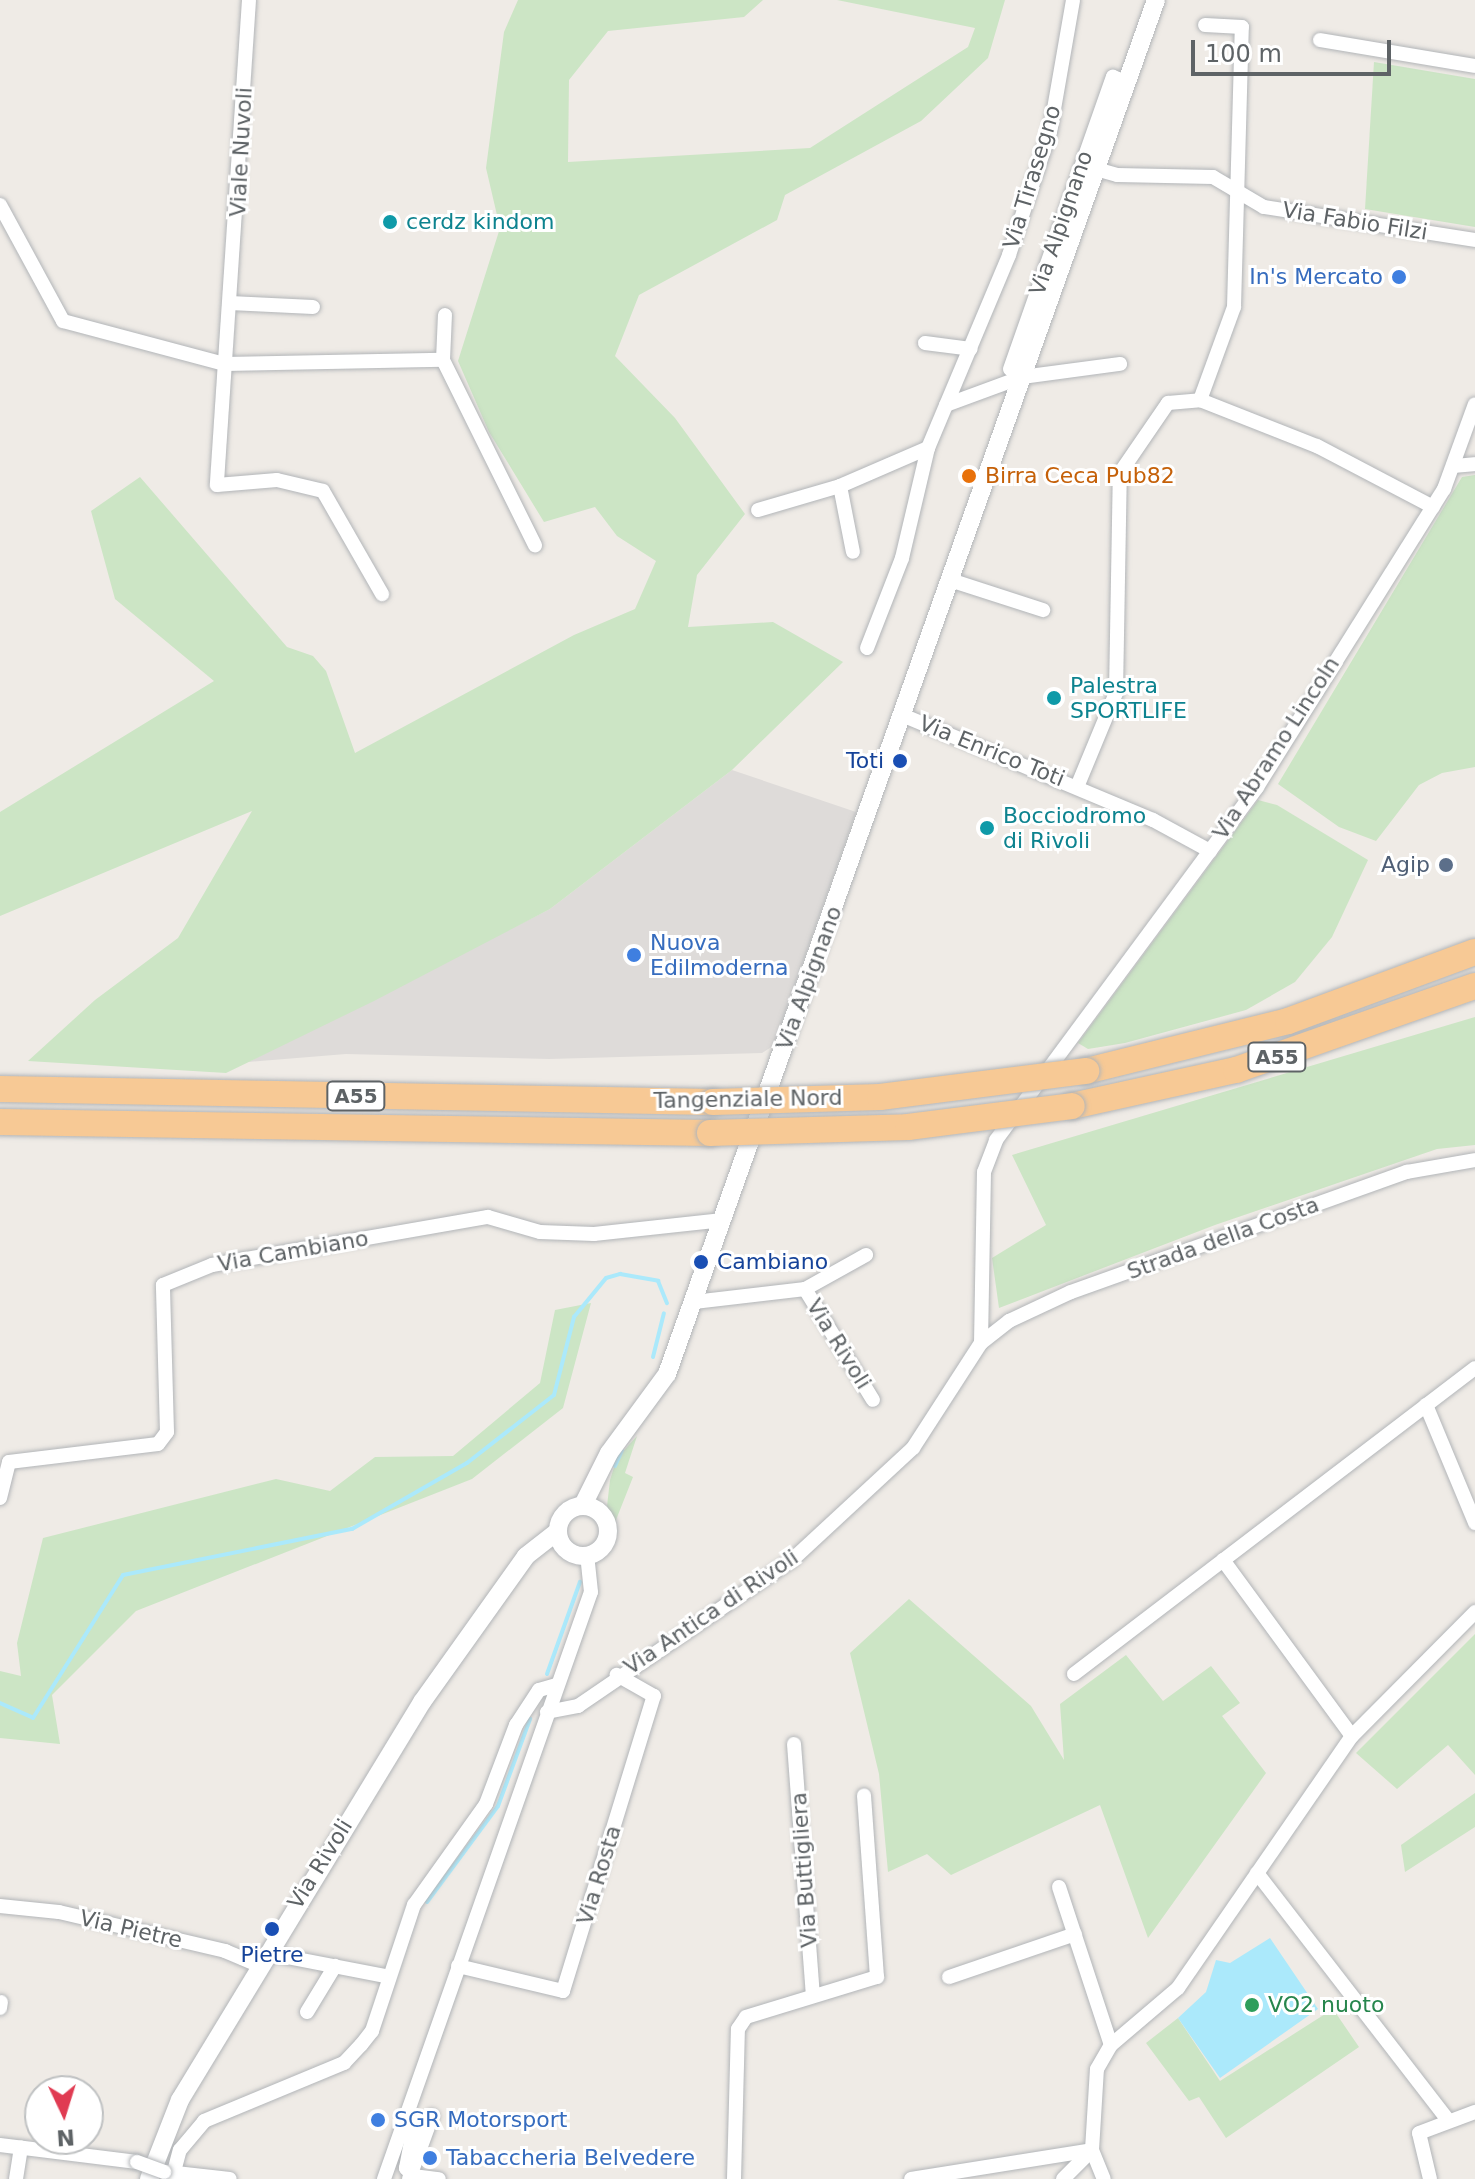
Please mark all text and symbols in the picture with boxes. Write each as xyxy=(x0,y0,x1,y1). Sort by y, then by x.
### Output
scale bar xyxy=(1195,24,1395,74)
text: 100 m xyxy=(1205,40,1282,68)
street label: Viale Nuvoli xyxy=(224,86,258,218)
street label: Via Tirasegno xyxy=(998,102,1066,252)
street label: Via Alpignano xyxy=(1024,147,1098,299)
street label: Via Fabio Filzi xyxy=(1280,196,1430,246)
place label: cerdz kindom xyxy=(406,209,554,235)
marker: cerdz kindom xyxy=(381,213,399,231)
place label: In's Mercato xyxy=(1249,264,1383,290)
marker: In's Mercato xyxy=(1390,268,1408,286)
place label: Birra Ceca Pub82 xyxy=(985,463,1175,489)
marker: Birra Ceca Pub82 xyxy=(960,467,978,485)
street label: Via Abramo Lincoln xyxy=(1207,652,1345,844)
place label: Palestra SPORTLIFE xyxy=(1070,672,1187,724)
marker: Palestra SPORTLIFE xyxy=(1045,689,1063,707)
street label: Via Enrico Toti xyxy=(915,710,1069,792)
place label: Toti xyxy=(846,748,884,774)
marker: Toti xyxy=(891,752,909,770)
place label: Bocciodromo di Rivoli xyxy=(1003,802,1146,854)
marker: Bocciodromo di Rivoli xyxy=(978,819,996,837)
place label: Agip xyxy=(1381,852,1430,878)
marker: Agip xyxy=(1437,856,1455,874)
street label: Via Alpignano xyxy=(771,902,847,1054)
place label: Nuova Edilmoderna xyxy=(650,929,789,980)
marker: Nuova Edilmoderna xyxy=(625,946,643,964)
road number: A55 xyxy=(1247,1041,1307,1073)
road number: A55 xyxy=(326,1080,386,1112)
street label: Tangenziale Nord xyxy=(653,1084,843,1114)
street label: Strada della Costa xyxy=(1124,1191,1322,1285)
street label: Via Cambiano xyxy=(216,1225,370,1277)
place label: Cambiano xyxy=(717,1249,828,1275)
marker: Cambiano xyxy=(692,1253,710,1271)
street label: Via Rivoli xyxy=(801,1294,877,1394)
street label: Via Antica di Rivoli xyxy=(619,1544,803,1680)
street label: Via Buttigliera xyxy=(785,1791,823,1949)
street label: Via Rivoli xyxy=(282,1814,358,1914)
street label: Via Rosta xyxy=(571,1822,627,1928)
street label: Via Pietre xyxy=(77,1904,185,1954)
marker: Pietre xyxy=(263,1920,281,1938)
place label: Pietre xyxy=(240,1942,304,1968)
place label: VO2 nuoto xyxy=(1268,1992,1384,2018)
marker: VO2 nuoto xyxy=(1243,1996,1261,2014)
north arrow xyxy=(24,2075,104,2155)
place label: SGR Motorsport xyxy=(394,2107,567,2133)
marker: SGR Motorsport xyxy=(369,2111,387,2129)
text: N xyxy=(56,2124,76,2151)
place label: Tabaccheria Belvedere xyxy=(446,2145,695,2171)
marker: Tabaccheria Belvedere xyxy=(421,2149,439,2167)

